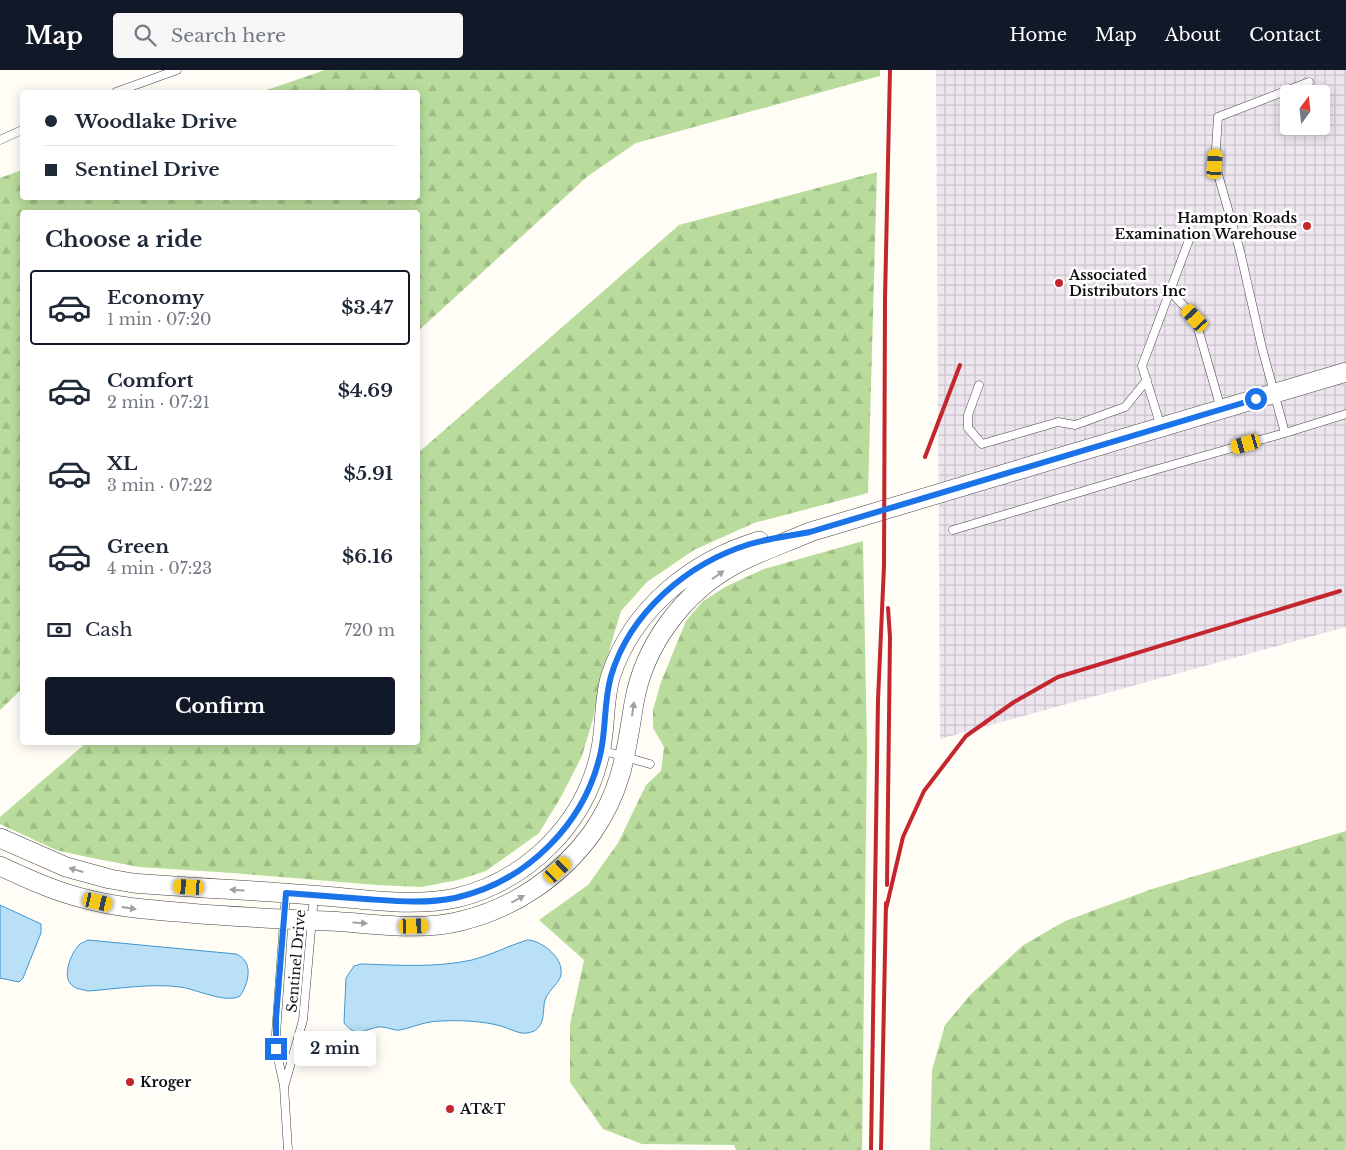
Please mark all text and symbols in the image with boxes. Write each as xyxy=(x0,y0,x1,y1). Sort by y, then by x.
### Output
search box xyxy=(113,13,463,58)
text: Map xyxy=(25,21,83,50)
icon: search xyxy=(131,21,159,49)
text: Search here xyxy=(171,24,286,47)
text: Home xyxy=(1009,24,1067,46)
text: Map xyxy=(1095,24,1137,46)
text: About xyxy=(1165,24,1221,46)
text: Contact xyxy=(1249,24,1321,46)
north arrow xyxy=(1280,85,1330,135)
map controls xyxy=(1280,85,1330,135)
text: Woodlake Drive xyxy=(75,110,237,133)
car xyxy=(1206,149,1223,179)
text: Sentinel Drive xyxy=(75,158,220,181)
place label: Hampton Roads Examination Warehouse xyxy=(1115,209,1297,243)
marker: Hampton Roads Examination Warehouse xyxy=(1301,220,1313,232)
text: Choose a ride xyxy=(45,226,202,253)
place label: Associated Distributors Inc xyxy=(1068,266,1186,300)
marker: Associated Distributors Inc xyxy=(1053,277,1065,289)
icon: car xyxy=(47,285,92,330)
text: Economy xyxy=(107,286,204,309)
text: $3.47 xyxy=(341,296,393,319)
car xyxy=(1179,302,1210,334)
text: 1 min · 07:20 xyxy=(107,309,211,329)
icon: car xyxy=(47,368,92,413)
text: Comfort xyxy=(107,369,194,392)
text: $4.69 xyxy=(338,379,393,402)
route start xyxy=(1245,388,1267,410)
text: 2 min · 07:21 xyxy=(107,392,210,412)
car xyxy=(1229,433,1262,455)
icon: car xyxy=(47,451,92,496)
text: XL xyxy=(107,452,137,475)
text: $5.91 xyxy=(343,462,393,485)
text: 3 min · 07:22 xyxy=(107,475,213,495)
icon: car xyxy=(47,534,92,579)
text: Green xyxy=(107,535,169,558)
text: $6.16 xyxy=(342,545,393,568)
text: 4 min · 07:23 xyxy=(107,558,212,578)
one-way arrow xyxy=(711,570,725,580)
icon: cash xyxy=(45,616,73,644)
text: Cash xyxy=(85,618,132,641)
text: 720 m xyxy=(344,620,395,640)
button: Confirm xyxy=(45,677,395,735)
one-way arrow xyxy=(629,700,637,716)
car xyxy=(541,854,574,886)
one-way arrow xyxy=(69,866,84,874)
car xyxy=(173,879,204,895)
one-way arrow xyxy=(229,885,245,893)
car xyxy=(81,891,114,913)
one-way arrow xyxy=(511,894,525,903)
one-way arrow xyxy=(121,904,137,912)
street label: Sentinel Drive xyxy=(283,909,309,1013)
car xyxy=(398,918,429,934)
one-way arrow xyxy=(353,920,369,928)
callout: 2 min xyxy=(294,1032,376,1066)
route end xyxy=(265,1038,287,1060)
text: 2 min xyxy=(310,1038,360,1058)
place label: Kroger xyxy=(140,1073,191,1091)
marker: Kroger xyxy=(124,1076,136,1088)
place label: AT&T xyxy=(459,1100,506,1118)
marker: AT&T xyxy=(444,1103,456,1115)

